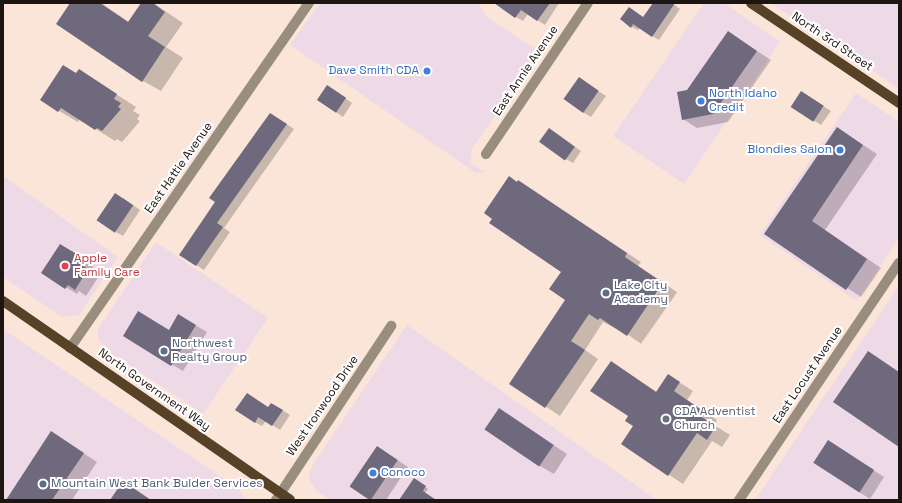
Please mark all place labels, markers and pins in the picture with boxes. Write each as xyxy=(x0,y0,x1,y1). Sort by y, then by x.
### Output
place label: Dave Smith CDA xyxy=(328,64,419,78)
marker: Dave Smith CDA xyxy=(422,66,432,76)
place label: North Idaho Credit xyxy=(709,87,777,115)
marker: North Idaho Credit xyxy=(696,96,706,106)
place label: Blondies Salon xyxy=(747,143,832,157)
marker: Blondies Salon xyxy=(835,145,845,155)
place label: Apple Family Care xyxy=(74,252,140,280)
marker: Apple Family Care xyxy=(59,260,71,272)
place label: Lake City Academy xyxy=(614,279,668,307)
marker: Lake City Academy xyxy=(601,288,611,298)
place label: Northwest Realty Group xyxy=(172,337,247,365)
marker: Northwest Realty Group xyxy=(159,346,169,356)
place label: CDA Adventist Church xyxy=(674,405,756,433)
marker: CDA Adventist Church xyxy=(661,414,671,424)
place label: Conoco xyxy=(381,466,425,480)
marker: Conoco xyxy=(368,468,378,478)
place label: Mountain West Bank Bulder Services xyxy=(51,477,263,491)
marker: Mountain West Bank Bulder Services xyxy=(38,479,48,489)

